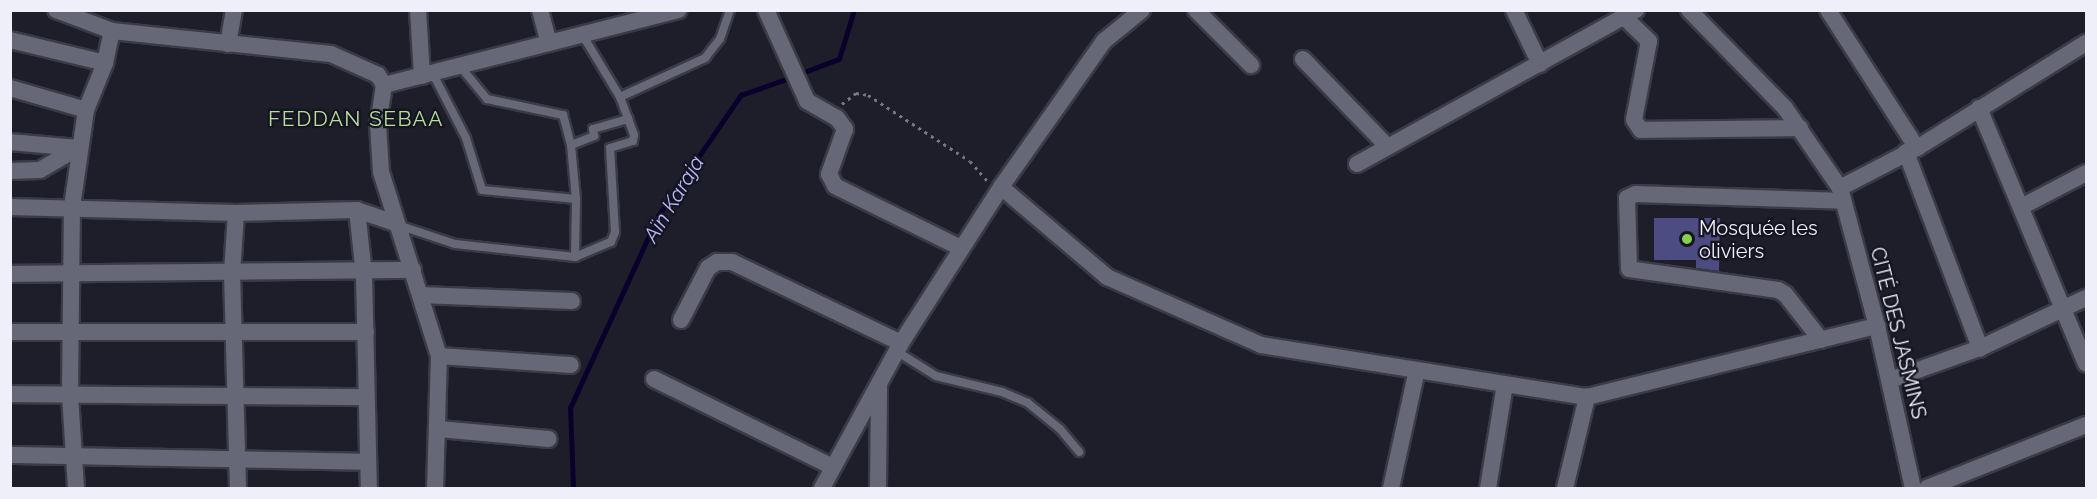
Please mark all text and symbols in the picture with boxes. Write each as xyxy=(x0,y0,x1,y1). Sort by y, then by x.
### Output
district label: FEDDAN SEBAA xyxy=(268,106,444,132)
water label: Aïn Karaja xyxy=(638,151,710,247)
place label: Mosquée les oliviers xyxy=(1699,216,1818,263)
marker: Mosquée les oliviers xyxy=(1680,232,1694,246)
street label: CITÉ DES JASMINS xyxy=(1865,244,1931,422)

